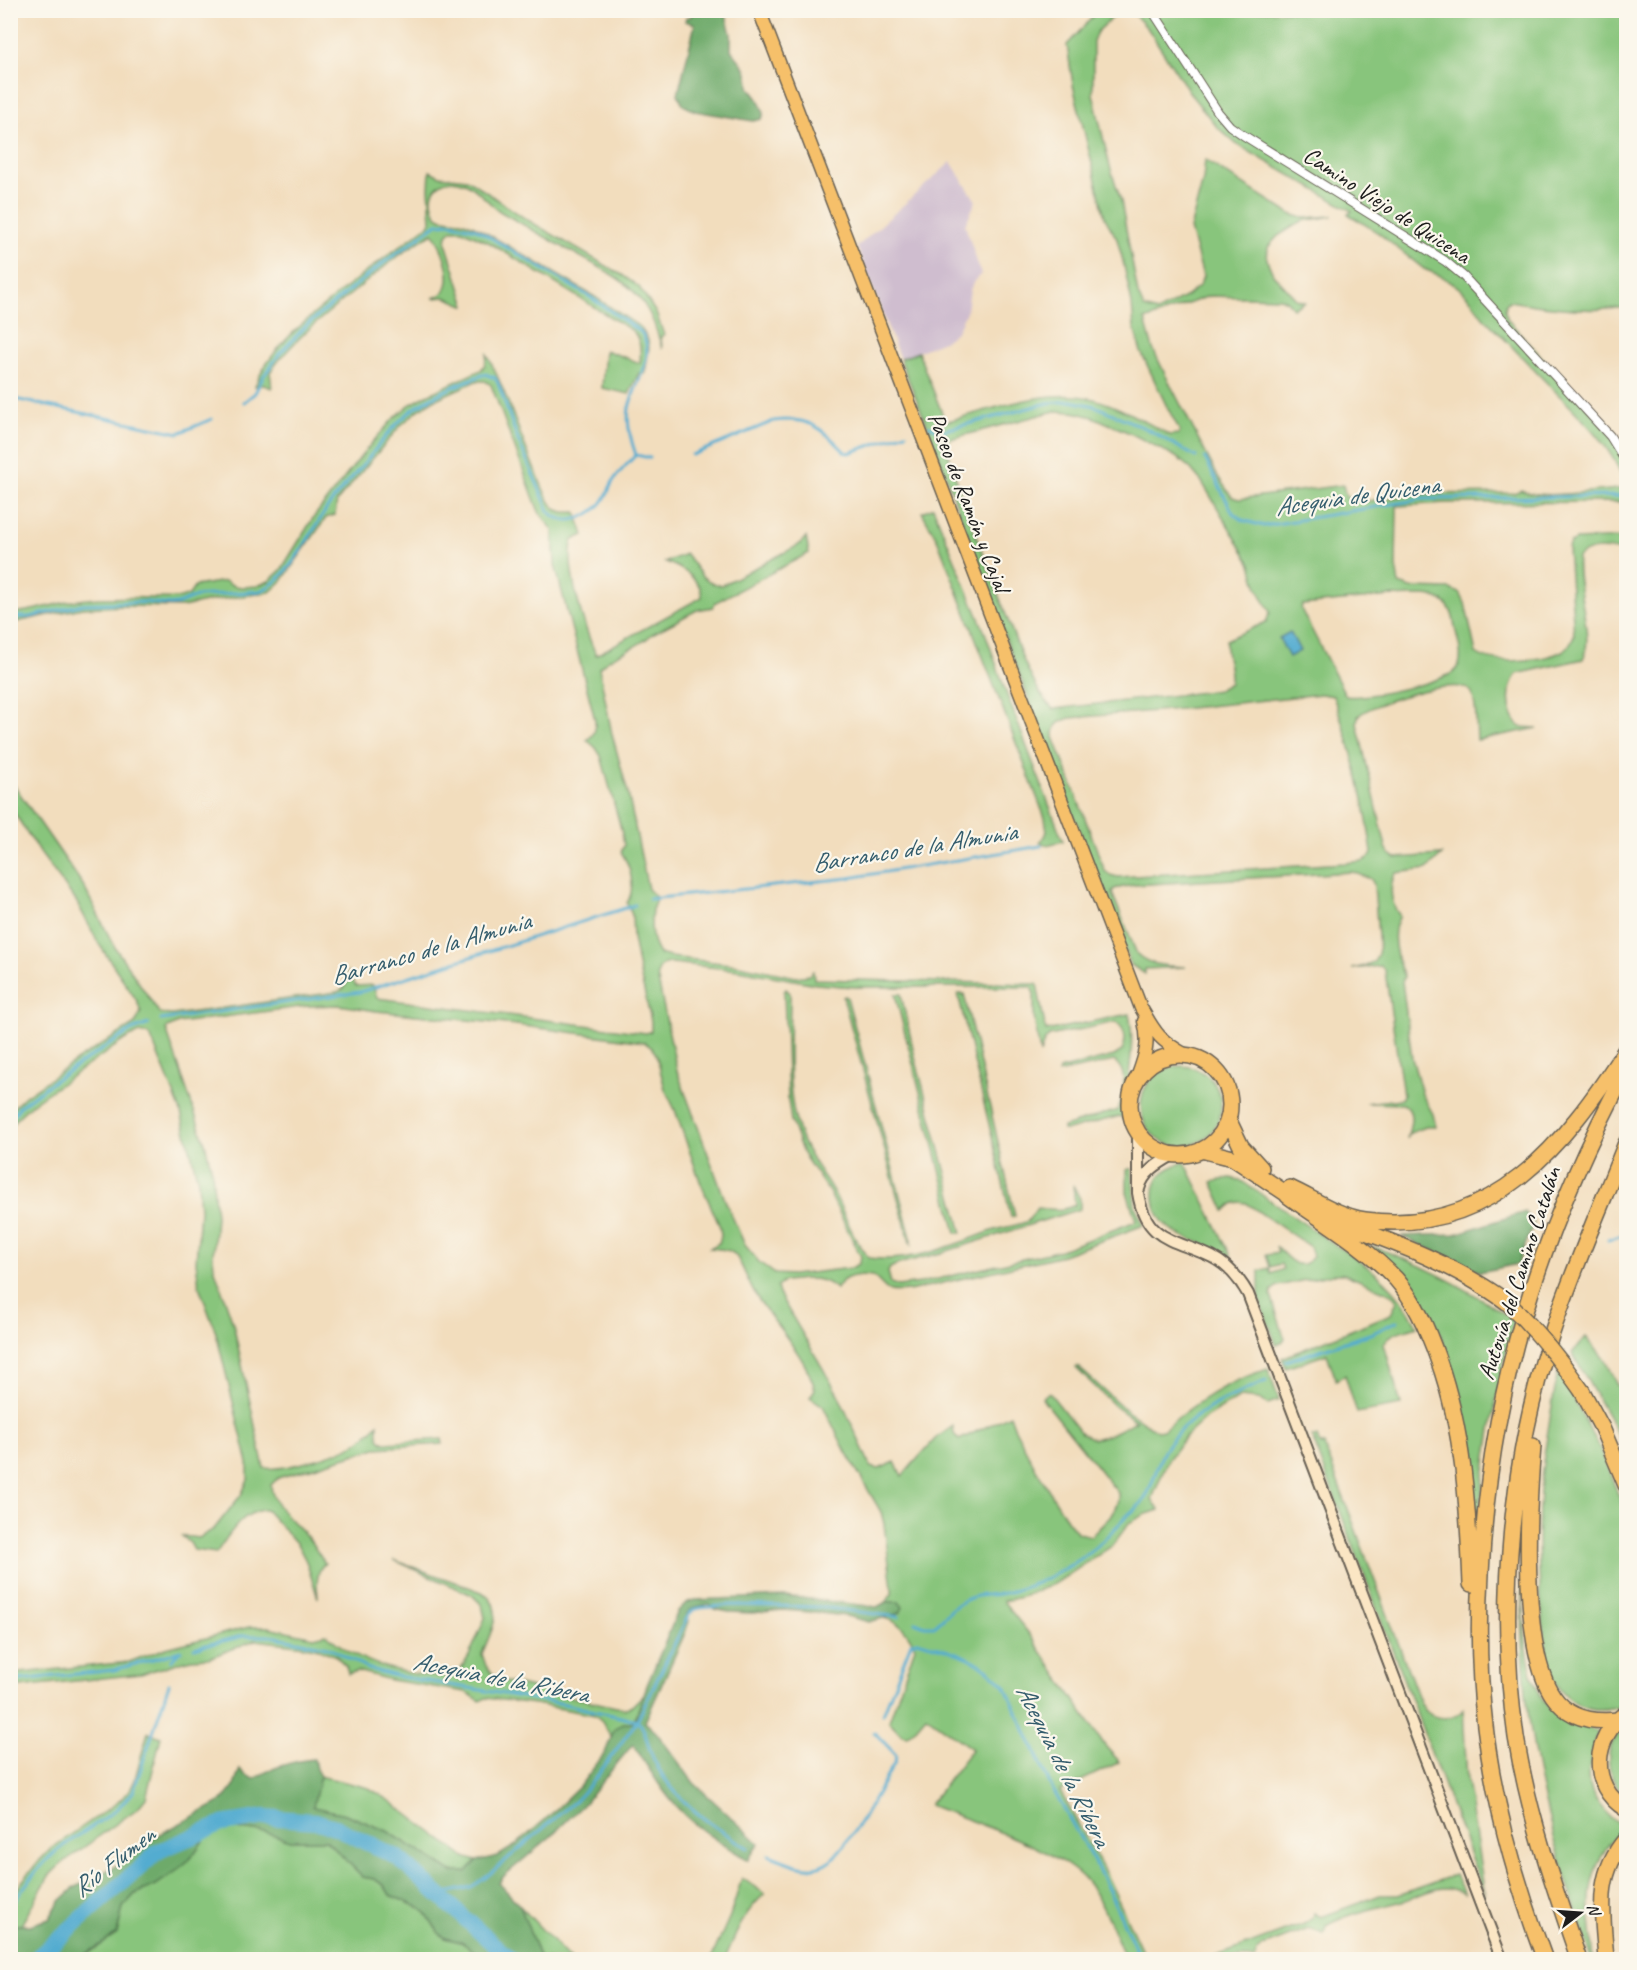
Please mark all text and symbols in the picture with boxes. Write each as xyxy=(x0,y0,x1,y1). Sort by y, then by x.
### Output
street label: Camino Viejo de Quicena xyxy=(1298,140,1477,271)
street label: Paseo de Ramón y Cajal xyxy=(921,408,1018,599)
water label: Acequia de Quicena xyxy=(1273,467,1444,523)
water label: Barranco de la Almunia xyxy=(810,815,1021,880)
water label: Barranco de la Almunia xyxy=(326,903,536,993)
street label: Autovía del Camino Catalán xyxy=(1470,1162,1568,1383)
water label: Acequia de la Ribera xyxy=(411,1644,594,1711)
water label: Acequia de la Ribera xyxy=(1009,1679,1120,1855)
water label: Río Flumen xyxy=(65,1817,163,1904)
north arrow xyxy=(1550,1883,1610,1943)
text: N xyxy=(1582,1901,1605,1920)

